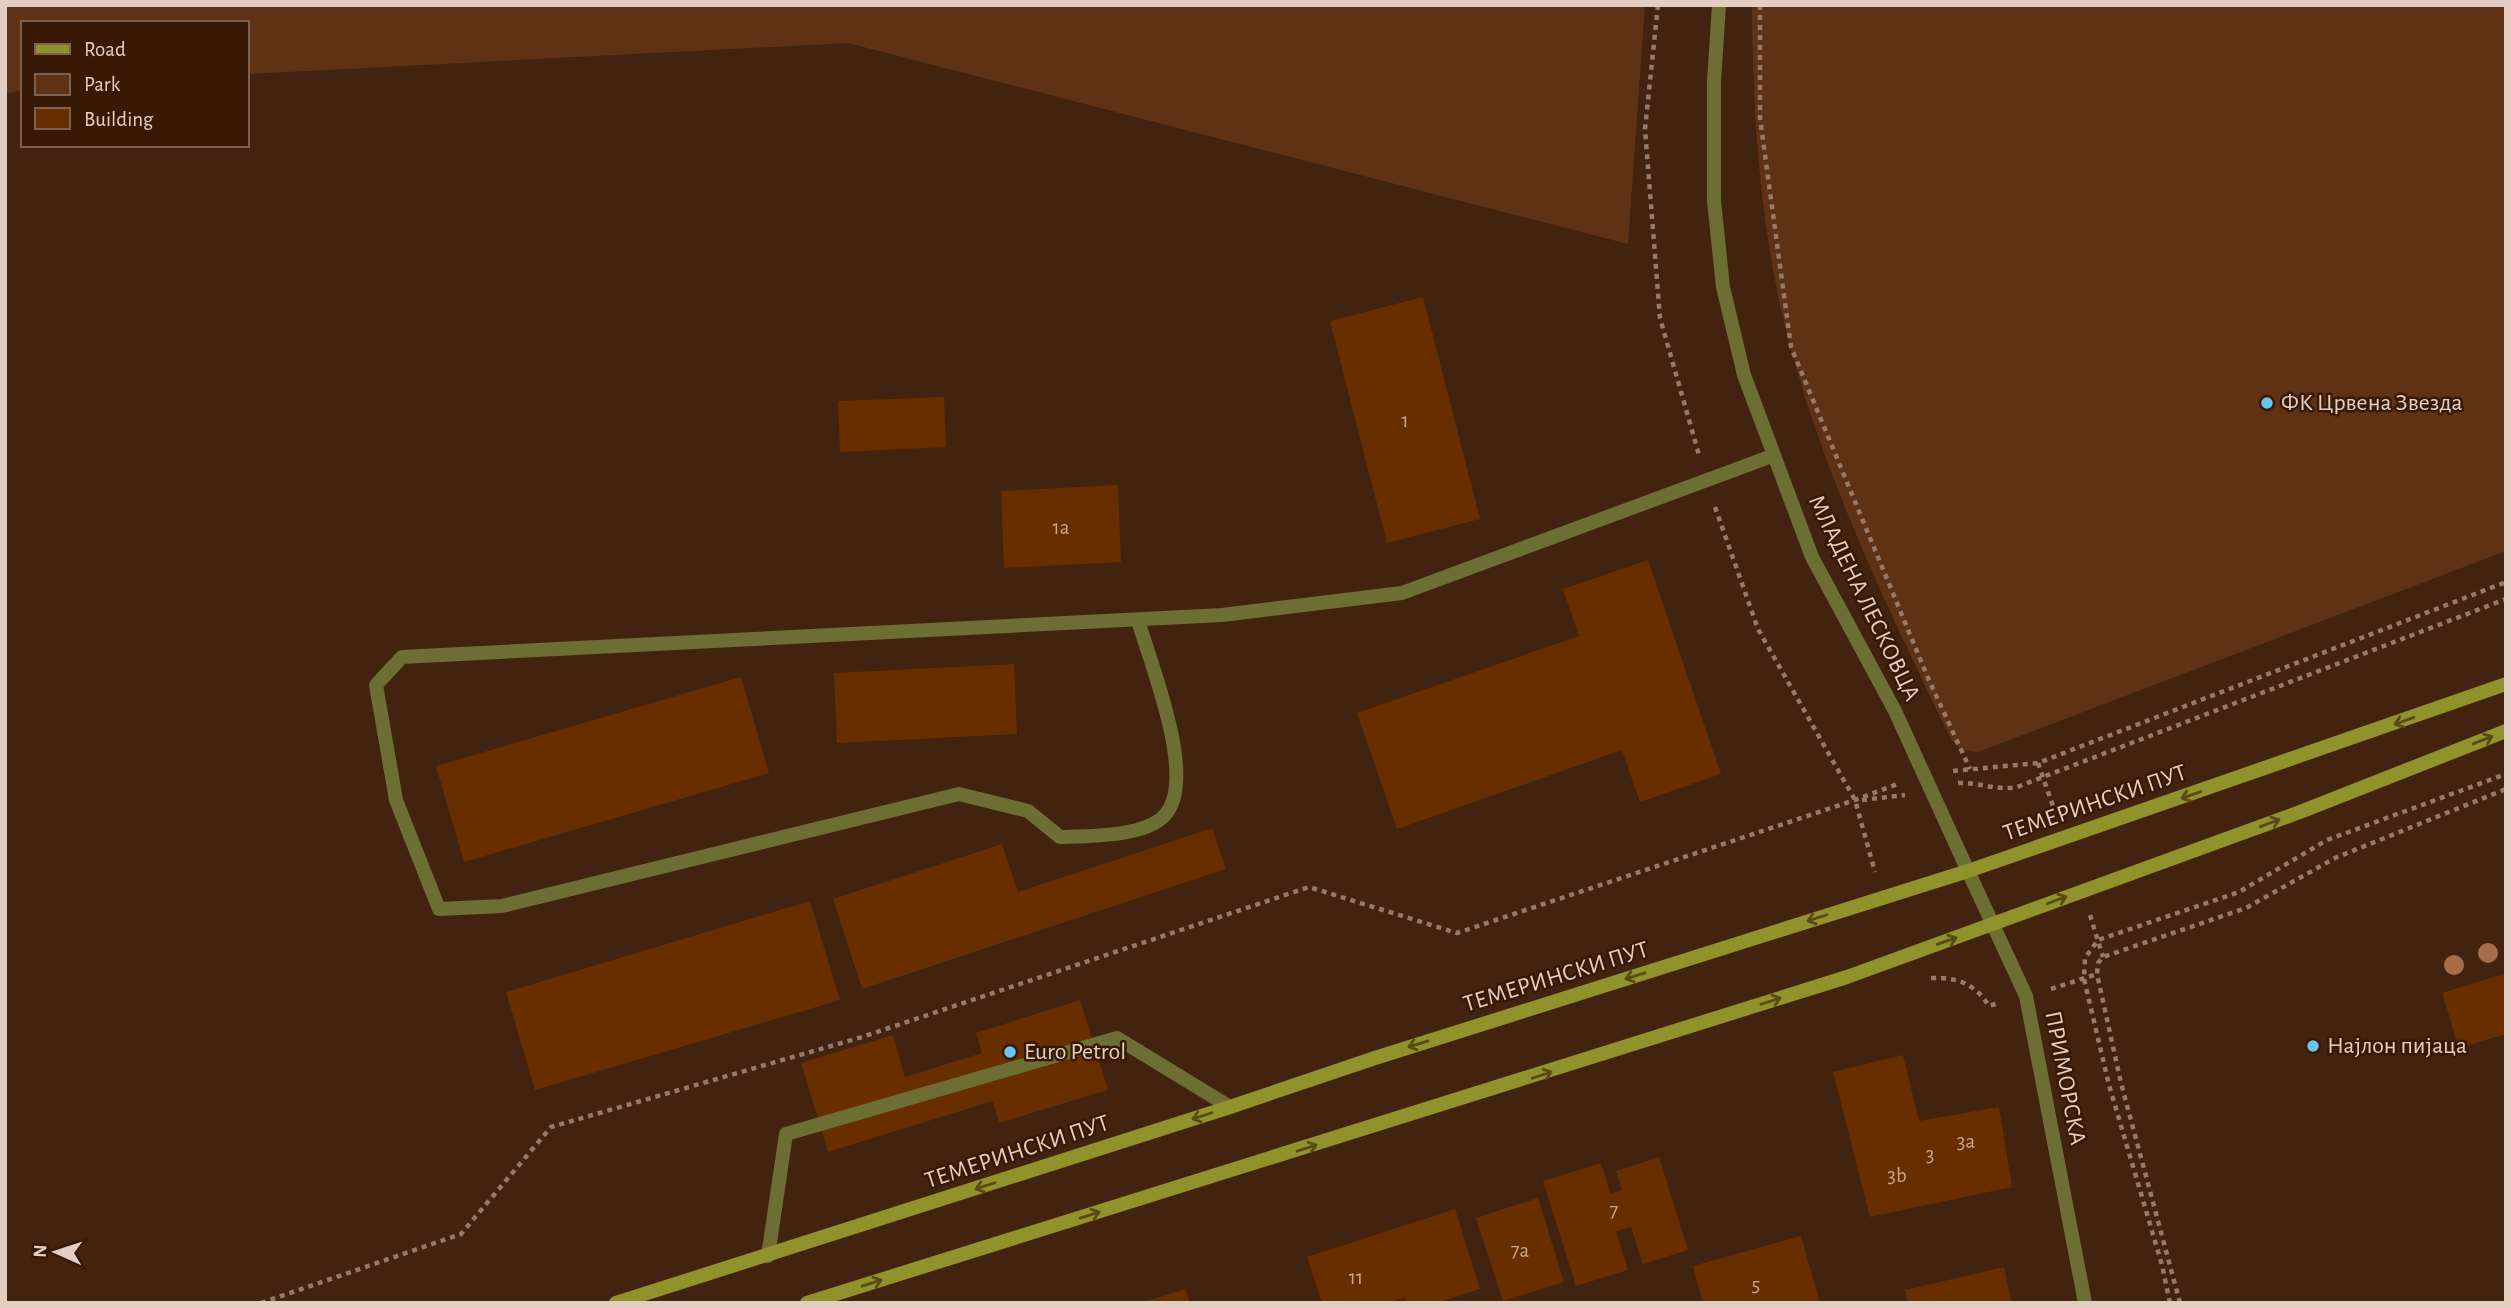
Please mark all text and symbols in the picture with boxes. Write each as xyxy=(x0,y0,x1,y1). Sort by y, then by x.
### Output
legend xyxy=(21,21,248,147)
text: Road xyxy=(84,39,126,60)
text: Park xyxy=(84,74,121,95)
text: Building xyxy=(84,109,154,130)
place label: ФК Црвена Звезда xyxy=(2281,391,2463,415)
marker: ФК Црвена Звезда xyxy=(2259,395,2275,411)
house number: 1 xyxy=(1401,410,1409,431)
street label: МЛАДЕНА ЛЕСКОВЦА xyxy=(1804,491,1924,705)
house number: 1a xyxy=(1053,517,1070,538)
one-way arrow xyxy=(2394,716,2416,728)
one-way arrow xyxy=(2471,733,2493,746)
street label: ТЕМЕРИНСКИ ПУТ xyxy=(2000,760,2190,846)
one-way arrow xyxy=(2180,790,2202,802)
one-way arrow xyxy=(2259,816,2281,828)
one-way arrow xyxy=(2045,893,2067,906)
one-way arrow xyxy=(1807,912,1829,925)
one-way arrow xyxy=(1936,934,1958,946)
street label: ТЕМЕРИНСКИ ПУТ xyxy=(1461,937,1652,1017)
one-way arrow xyxy=(1624,971,1646,983)
one-way arrow xyxy=(1760,994,1782,1007)
street label: ПРИМОРСКА xyxy=(2040,1009,2090,1147)
place label: Најлон пијаца xyxy=(2327,1034,2467,1058)
marker: Најлон пијаца xyxy=(2305,1038,2321,1054)
one-way arrow xyxy=(1407,1039,1429,1052)
place label: Euro Petrol xyxy=(1024,1040,1126,1064)
marker: Euro Petrol xyxy=(1002,1044,1018,1060)
one-way arrow xyxy=(1531,1067,1553,1080)
street label: ТЕМЕРИНСКИ ПУТ xyxy=(922,1111,1113,1193)
one-way arrow xyxy=(1191,1111,1213,1124)
house number: 3a xyxy=(1957,1131,1975,1152)
one-way arrow xyxy=(1296,1141,1318,1154)
house number: 3 xyxy=(1926,1144,1934,1165)
house number: 3b xyxy=(1887,1165,1907,1186)
one-way arrow xyxy=(975,1181,997,1194)
house number: 7 xyxy=(1610,1200,1619,1221)
one-way arrow xyxy=(1078,1208,1100,1221)
north arrow xyxy=(21,1217,91,1287)
house number: 7a xyxy=(1511,1240,1530,1261)
text: N xyxy=(31,1244,50,1258)
house number: 11 xyxy=(1349,1267,1363,1288)
house number: 5 xyxy=(1752,1274,1760,1295)
one-way arrow xyxy=(861,1275,883,1288)

